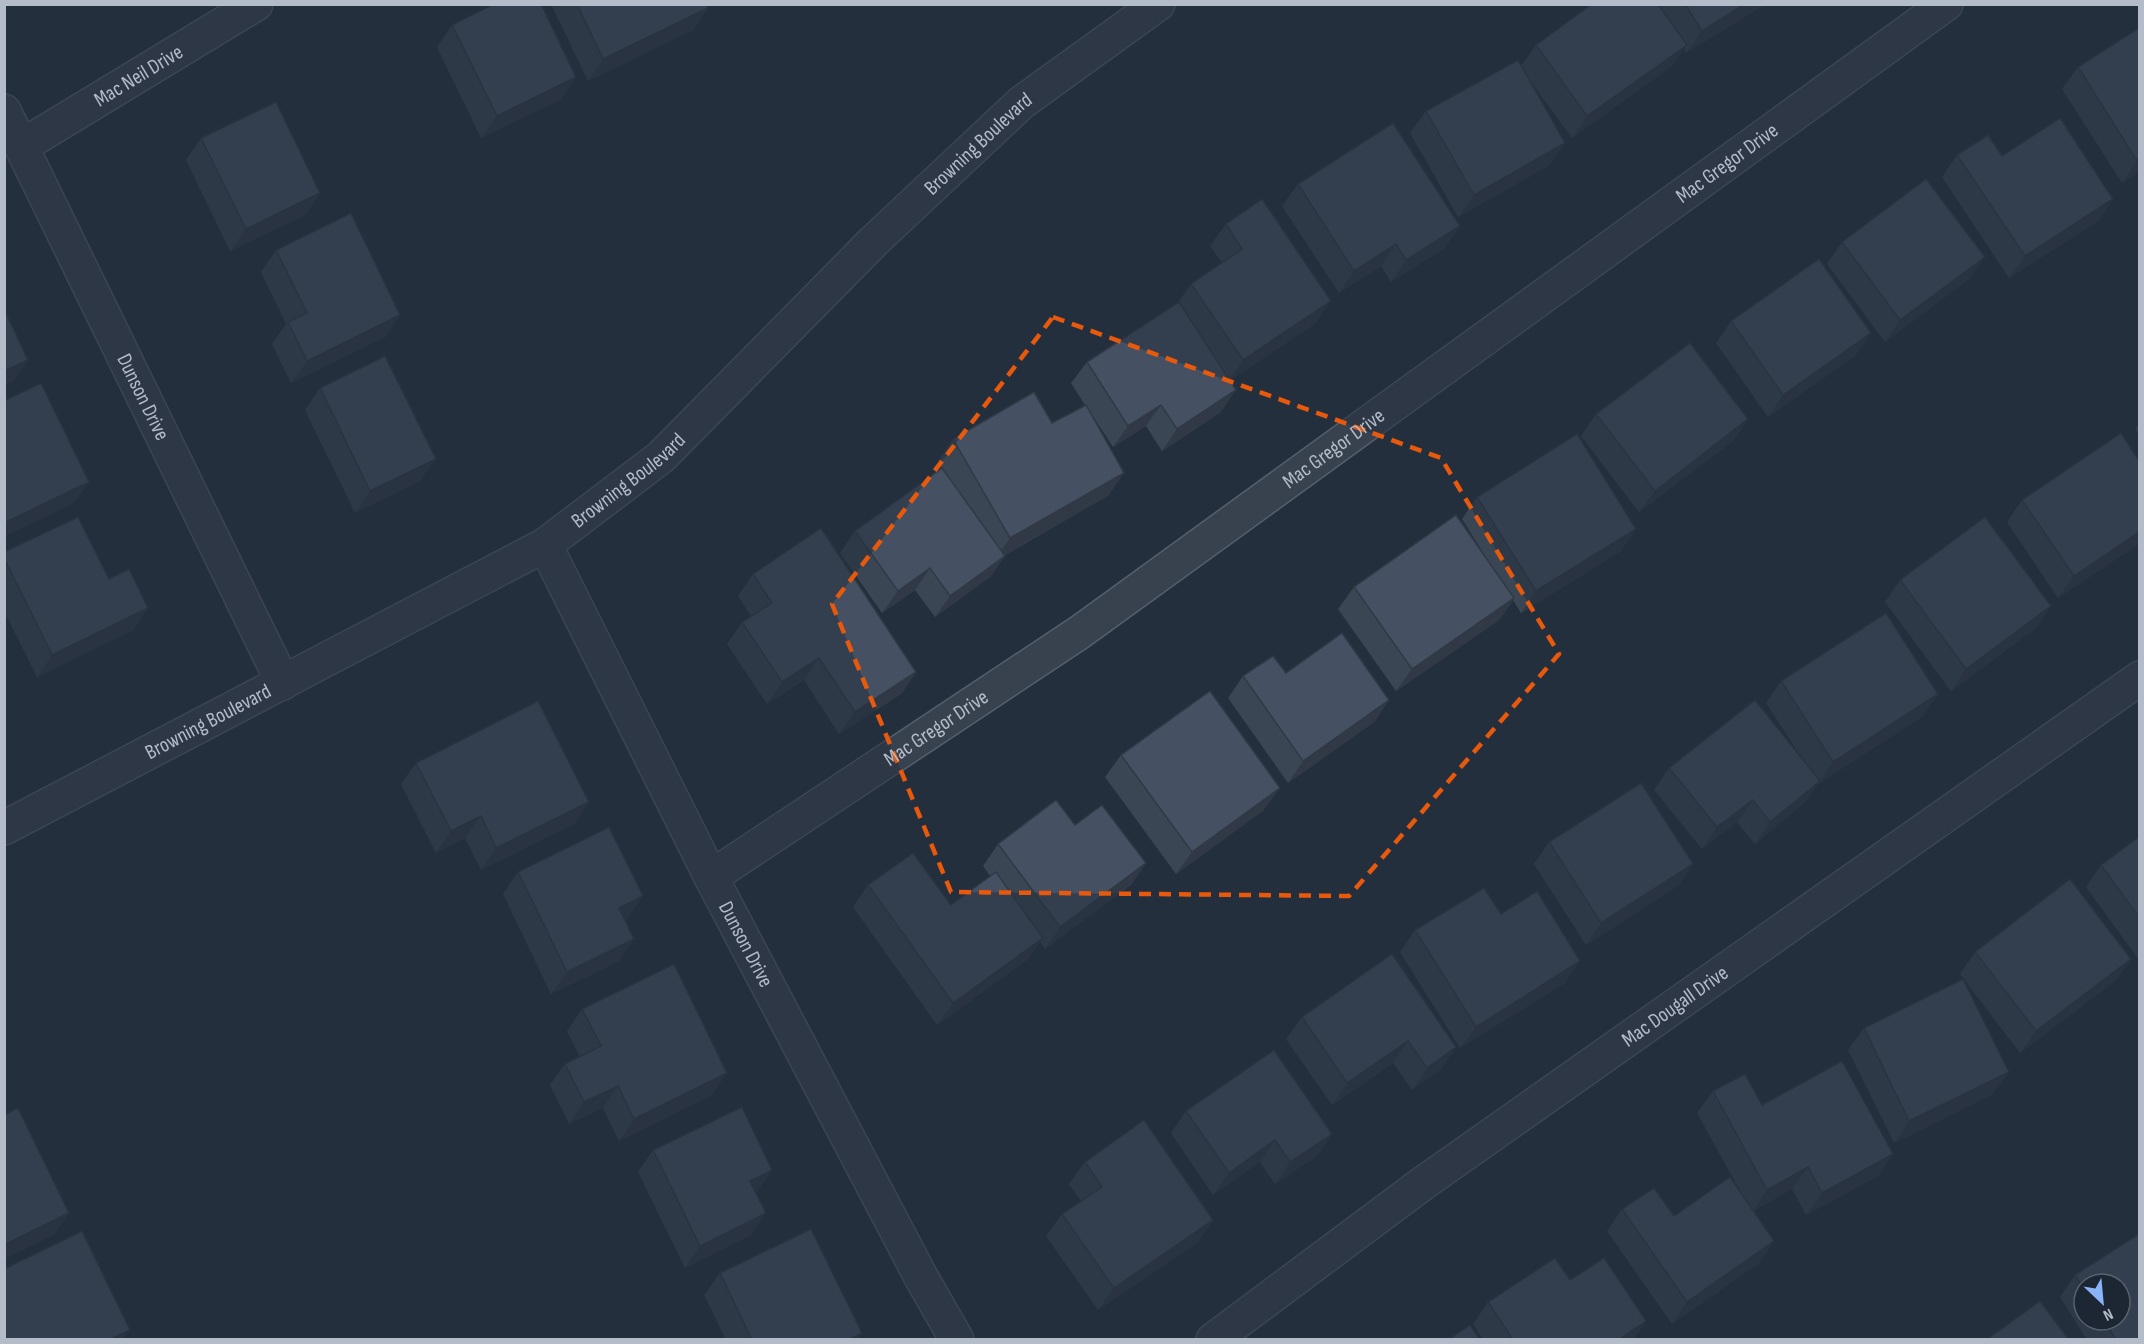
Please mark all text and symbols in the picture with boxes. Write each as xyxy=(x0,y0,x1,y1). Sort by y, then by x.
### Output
street label: Mac Neil Drive xyxy=(90,39,187,112)
street label: Browning Boulevard xyxy=(919,87,1037,200)
street label: Mac Gregor Drive xyxy=(1671,118,1783,209)
street label: Dunson Drive xyxy=(111,350,175,445)
street label: Mac Gregor Drive xyxy=(1278,403,1390,494)
street label: Browning Boulevard xyxy=(567,428,691,533)
street label: Browning Boulevard xyxy=(141,679,275,765)
street label: Mac Gregor Drive xyxy=(879,684,993,772)
street label: Dunson Drive xyxy=(713,897,779,992)
street label: Mac Dougall Drive xyxy=(1617,960,1733,1052)
north arrow xyxy=(2072,1272,2132,1332)
text: N xyxy=(2100,1304,2116,1325)

